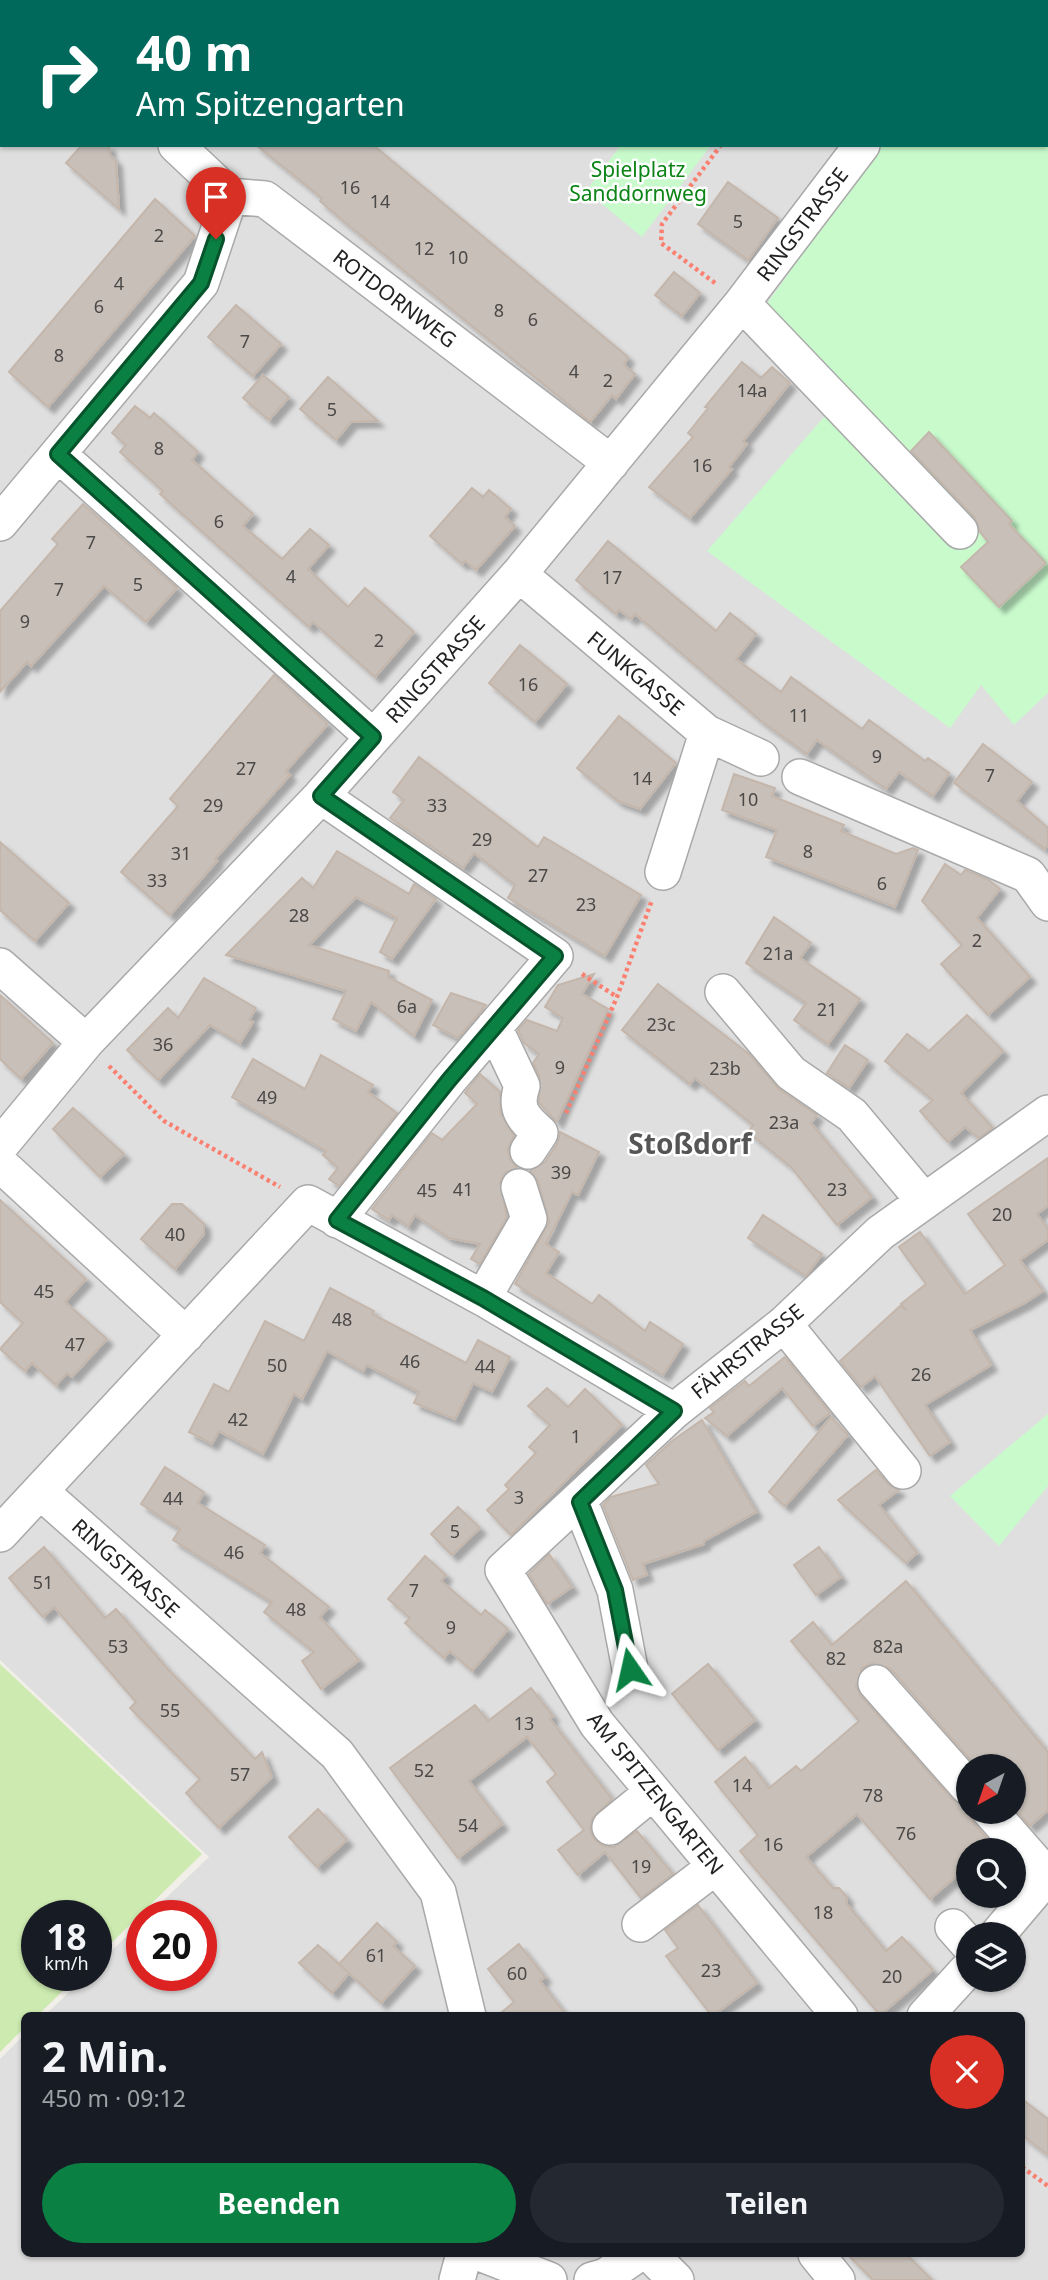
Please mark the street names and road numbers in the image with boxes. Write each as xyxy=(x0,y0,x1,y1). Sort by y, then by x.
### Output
street label: RINGSTRASSE xyxy=(750,161,854,287)
street label: ROTDORNWEG xyxy=(328,242,462,354)
street label: RINGSTRASSE xyxy=(379,609,491,729)
street label: FUNKGASSE xyxy=(582,624,690,722)
street label: FÄHRSTRASSE xyxy=(685,1297,809,1405)
street label: RINGSTRASSE xyxy=(66,1512,186,1624)
street label: AM SPITZENGARTEN xyxy=(582,1706,730,1880)

